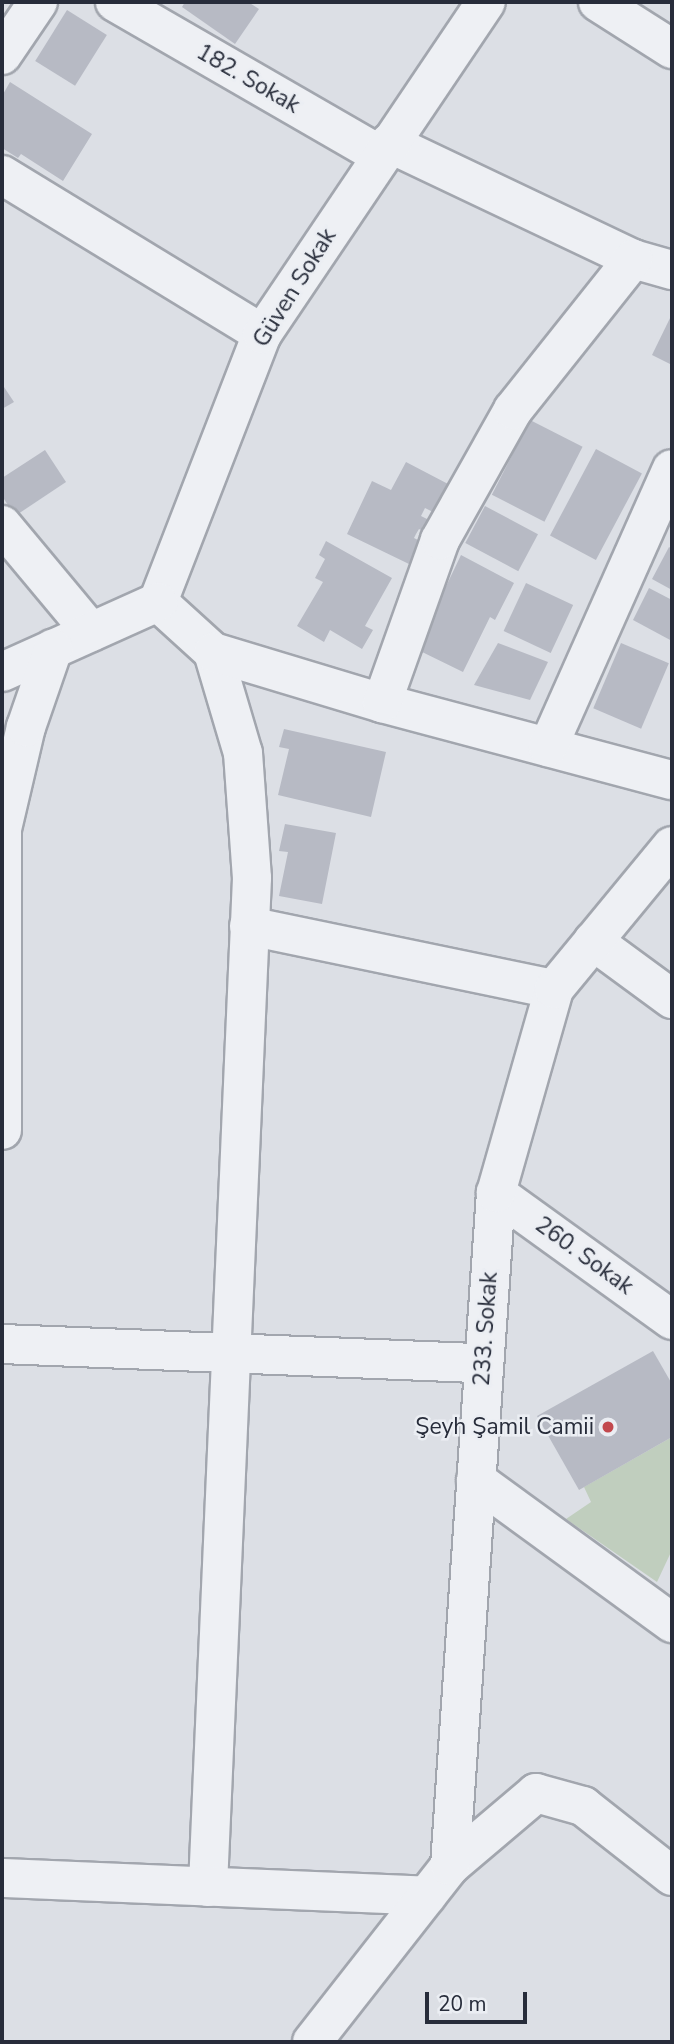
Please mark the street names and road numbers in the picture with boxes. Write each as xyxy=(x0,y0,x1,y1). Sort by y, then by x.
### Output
street label: 182. Sokak xyxy=(191,38,305,120)
street label: Güven Sokak xyxy=(248,224,342,352)
street label: 260. Sokak xyxy=(530,1211,638,1301)
street label: 233. Sokak xyxy=(468,1271,504,1387)

